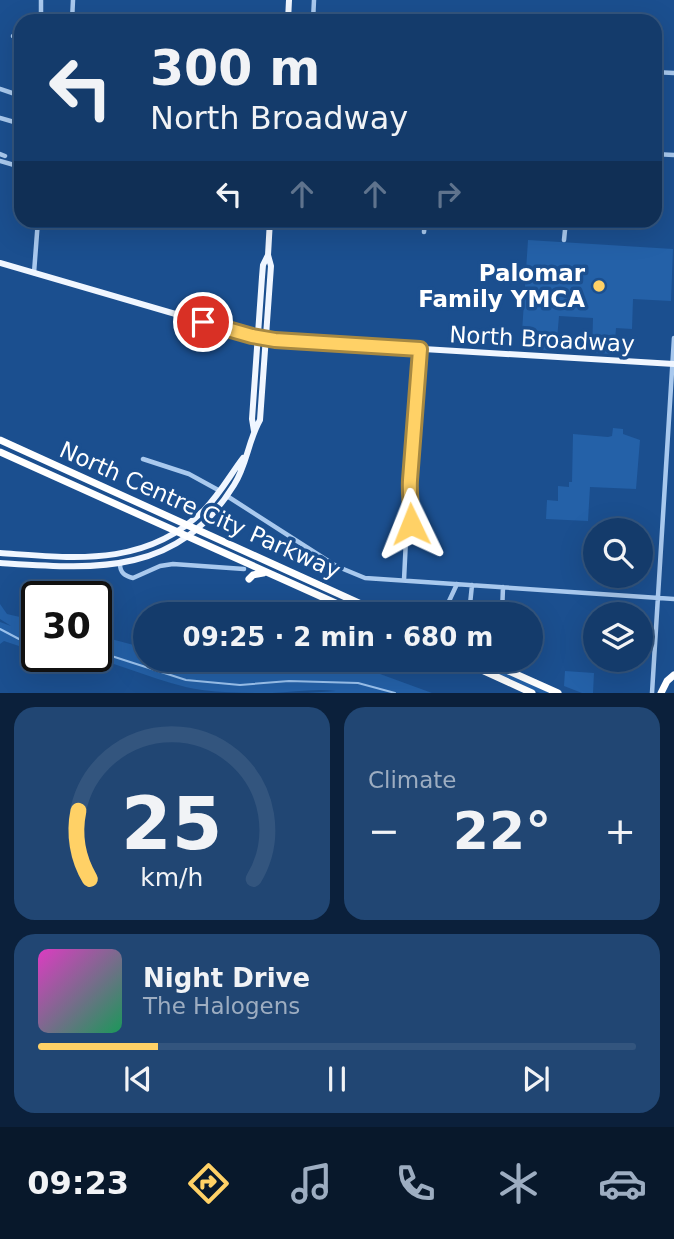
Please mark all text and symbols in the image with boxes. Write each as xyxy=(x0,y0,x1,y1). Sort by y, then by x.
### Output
text: 300 m xyxy=(150,40,320,97)
icon: left xyxy=(35,42,126,133)
text: North Broadway xyxy=(150,99,408,137)
icon: left xyxy=(210,175,248,213)
icon: ahead xyxy=(283,175,321,213)
icon: ahead xyxy=(356,175,394,213)
icon: right xyxy=(429,175,467,213)
place label: Palomar Family YMCA xyxy=(418,260,586,312)
marker: Palomar Family YMCA xyxy=(591,278,607,294)
pin xyxy=(173,292,233,352)
icon: arrive xyxy=(184,303,222,341)
street label: North Broadway xyxy=(449,321,635,357)
street label: North Centre City Parkway xyxy=(56,436,344,584)
position arrow xyxy=(374,487,448,561)
map controls xyxy=(583,518,653,672)
button: search xyxy=(583,518,653,588)
speed limit sign: 30 xyxy=(21,581,112,672)
button: layers xyxy=(583,602,653,672)
text: 09:25 · 2 min · 680 m xyxy=(183,622,493,652)
text: Climate xyxy=(368,767,457,793)
text: 25 xyxy=(121,782,223,867)
text: 22° xyxy=(453,801,551,861)
text: − xyxy=(368,809,400,853)
text: + xyxy=(604,809,636,853)
text: km/h xyxy=(140,863,204,892)
text: Night Drive xyxy=(143,963,310,993)
text: The Halogens xyxy=(143,993,300,1019)
icon: previous xyxy=(119,1060,157,1098)
icon: pause xyxy=(318,1060,356,1098)
icon: next xyxy=(517,1060,555,1098)
icon: directions xyxy=(184,1159,233,1208)
icon: music xyxy=(287,1159,336,1208)
icon: phone xyxy=(391,1159,440,1208)
icon: climate xyxy=(494,1159,543,1208)
icon: car xyxy=(598,1159,647,1208)
text: 09:23 xyxy=(27,1164,129,1202)

